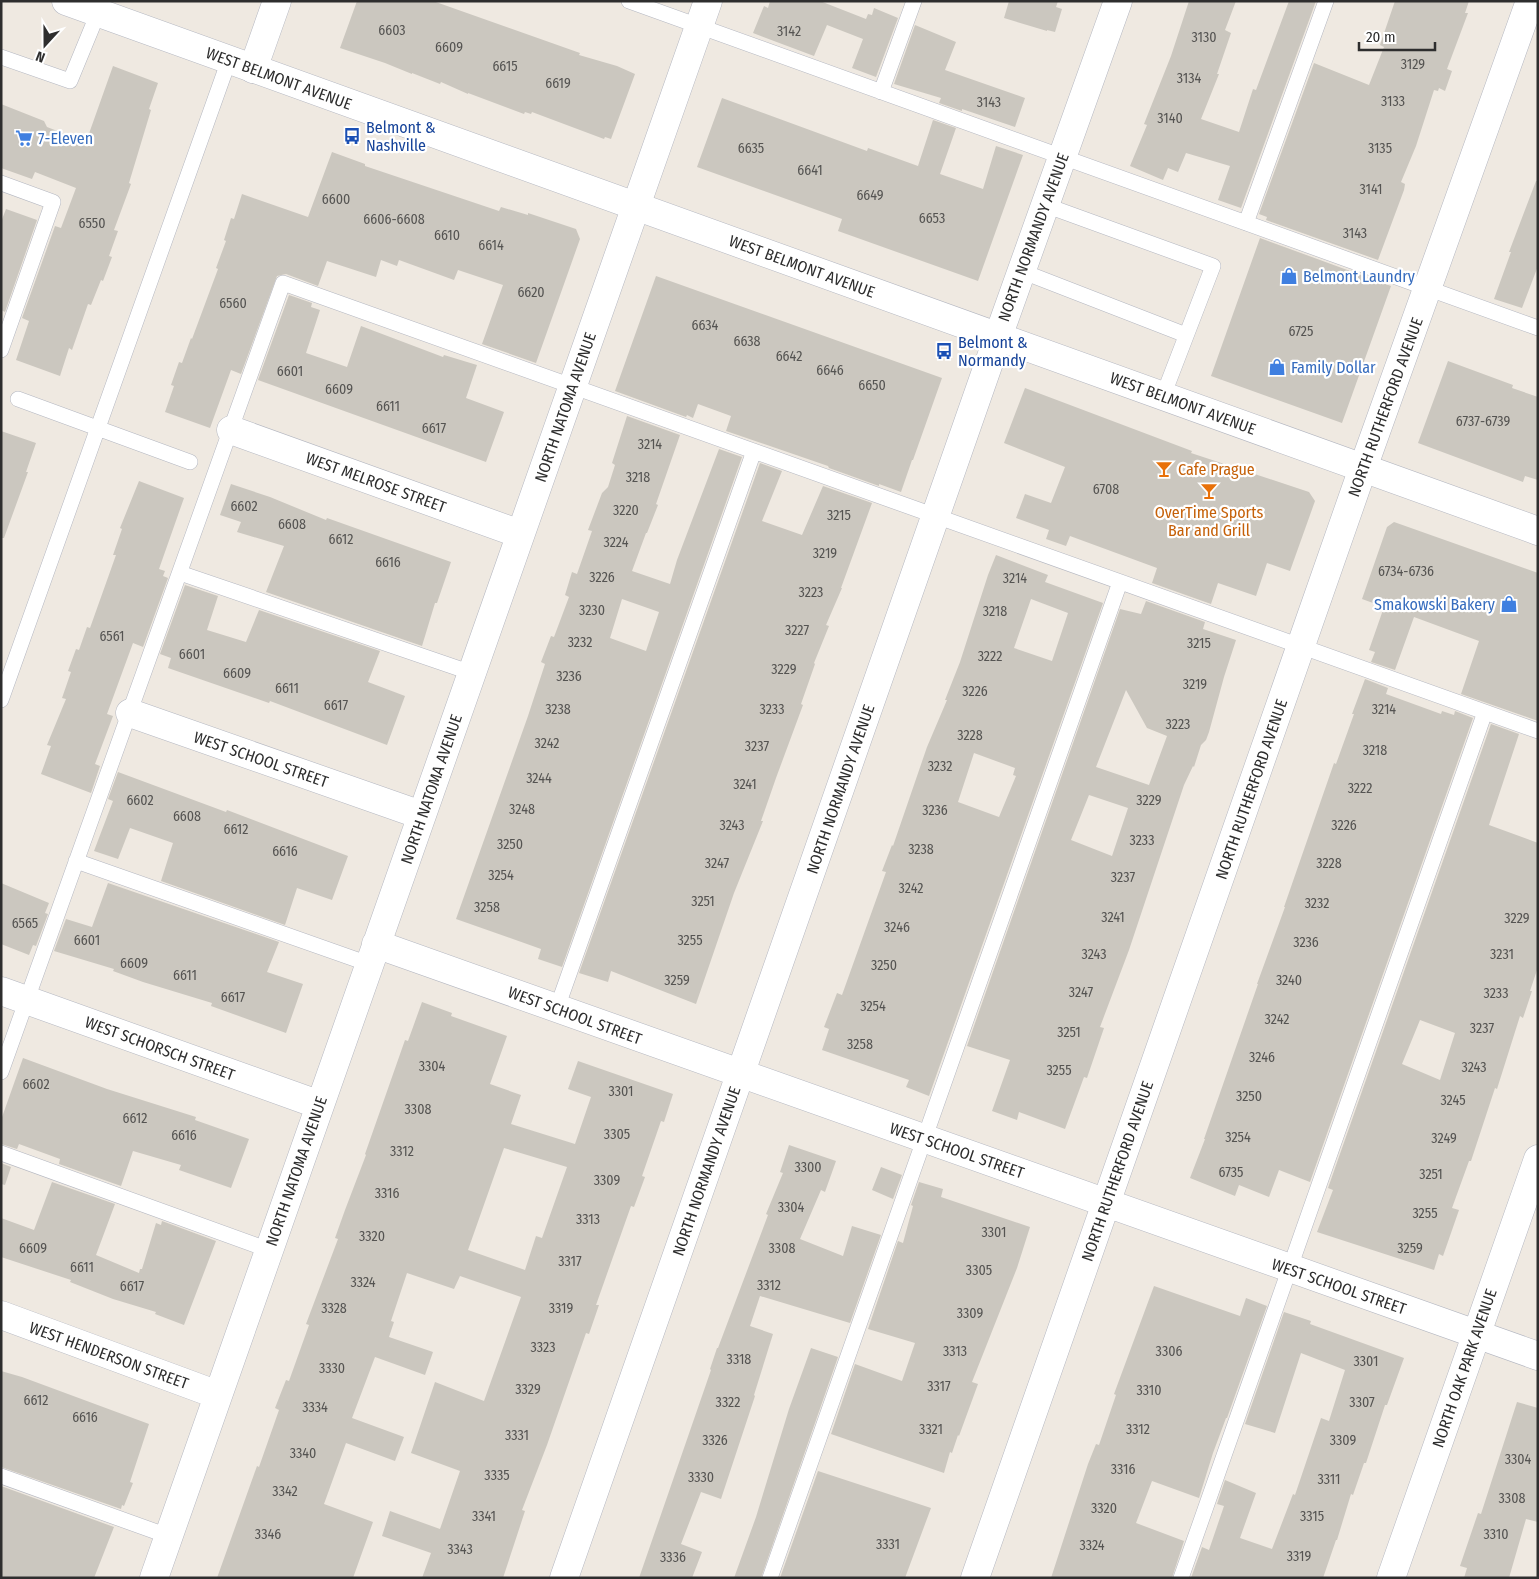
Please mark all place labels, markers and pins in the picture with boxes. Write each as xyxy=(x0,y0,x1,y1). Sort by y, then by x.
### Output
place label: Belmont & Nashville xyxy=(366,118,436,155)
bus stop icon: Belmont & Nashville xyxy=(342,126,362,146)
supermarket icon: 7-Eleven xyxy=(14,128,34,148)
place label: 7-Eleven xyxy=(38,129,93,148)
shop icon: Belmont Laundry xyxy=(1279,266,1299,286)
place label: Belmont Laundry xyxy=(1303,267,1416,286)
place label: Belmont & Normandy xyxy=(958,333,1028,370)
bus stop icon: Belmont & Normandy xyxy=(934,341,954,361)
shop icon: Family Dollar xyxy=(1267,357,1287,377)
place label: Family Dollar xyxy=(1291,358,1376,377)
bar icon: Cafe Prague xyxy=(1154,459,1174,479)
place label: Cafe Prague xyxy=(1178,460,1255,479)
bar icon: OverTime Sports Bar and Grill xyxy=(1199,481,1219,501)
place label: OverTime Sports Bar and Grill xyxy=(1155,503,1263,540)
shop icon: Smakowski Bakery xyxy=(1499,594,1519,614)
place label: Smakowski Bakery xyxy=(1374,595,1496,614)

